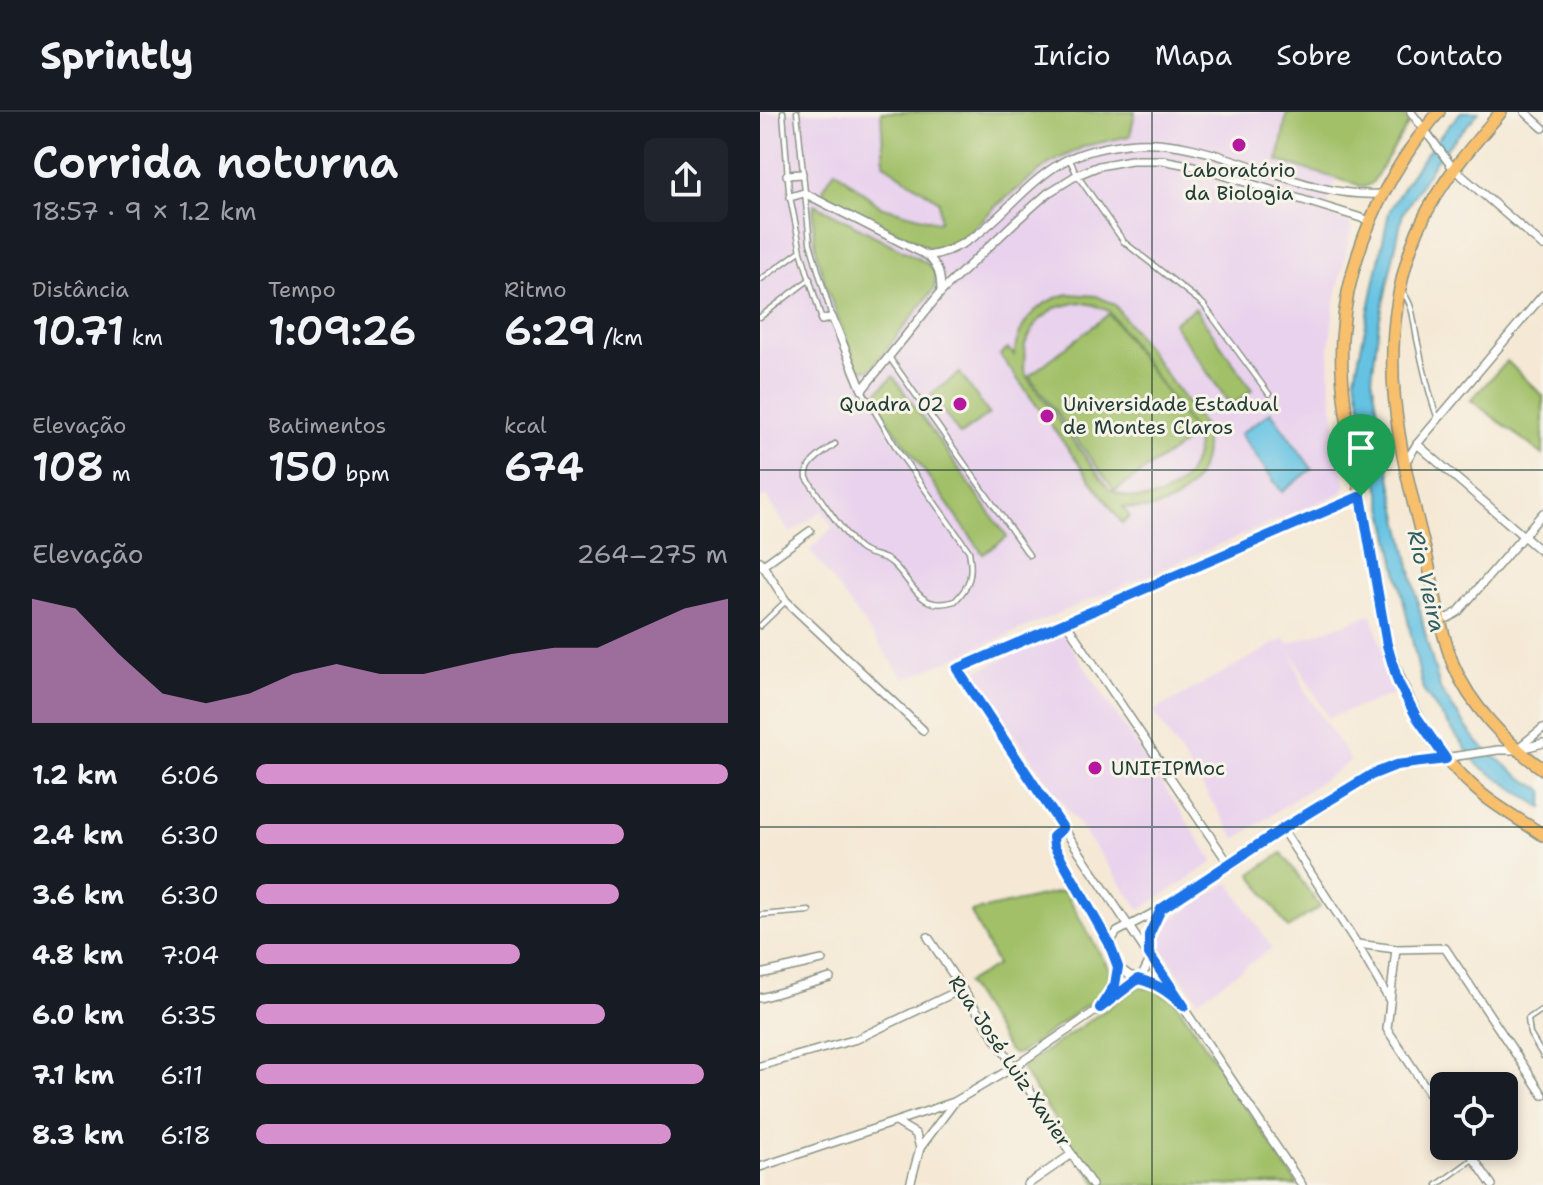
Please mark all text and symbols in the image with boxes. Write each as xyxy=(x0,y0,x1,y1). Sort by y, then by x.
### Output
text: Sprintly xyxy=(40,30,194,81)
text: Início xyxy=(1034,36,1111,74)
text: Mapa xyxy=(1155,36,1232,74)
text: Sobre xyxy=(1276,36,1352,74)
text: Contato xyxy=(1396,36,1503,74)
text: Corrida noturna xyxy=(32,133,398,192)
marker: Laboratório da Biologia xyxy=(1230,136,1248,154)
button: share xyxy=(644,138,728,222)
place label: Laboratório da Biologia xyxy=(1182,157,1296,206)
text: 18:57 · 9 × 1.2 km xyxy=(32,193,257,228)
text: Distância xyxy=(32,275,129,304)
text: Tempo xyxy=(268,275,336,304)
text: Ritmo xyxy=(504,275,567,304)
text: 10.71 xyxy=(32,304,124,358)
text: 1:09:26 xyxy=(268,304,416,358)
text: 6:29 xyxy=(504,304,596,358)
text: km xyxy=(124,323,163,352)
text: /km xyxy=(596,323,643,352)
place label: Quadra 02 xyxy=(839,391,944,417)
place label: Universidade Estadual de Montes Claros xyxy=(1063,391,1279,440)
marker: Quadra 02 xyxy=(951,395,969,413)
marker: Universidade Estadual de Montes Claros xyxy=(1038,407,1056,425)
text: Elevação xyxy=(32,411,126,440)
text: Batimentos xyxy=(268,411,386,440)
text: kcal xyxy=(504,411,547,440)
pin xyxy=(1327,414,1395,496)
icon: arrive xyxy=(1339,426,1383,470)
text: 108 xyxy=(32,440,104,494)
text: 150 xyxy=(268,440,338,494)
text: 674 xyxy=(504,440,584,494)
text: m xyxy=(104,459,131,488)
text: bpm xyxy=(338,459,390,488)
water label: Rio Vieira xyxy=(1401,527,1452,635)
text: Elevação xyxy=(32,536,143,571)
text: 264–275 m xyxy=(576,536,728,571)
place label: UNIFIPMoc xyxy=(1111,755,1225,781)
text: 1.2 km xyxy=(32,757,117,792)
text: 6:06 xyxy=(160,757,219,792)
marker: UNIFIPMoc xyxy=(1086,759,1104,777)
text: 2.4 km xyxy=(32,817,123,852)
text: 6:30 xyxy=(160,817,219,852)
text: 3.6 km xyxy=(32,877,124,912)
text: 6:30 xyxy=(160,877,219,912)
text: 4.8 km xyxy=(32,937,123,972)
text: 7:04 xyxy=(160,937,219,972)
street label: Rua José Luiz Xavier xyxy=(943,970,1077,1152)
text: 6.0 km xyxy=(32,997,124,1032)
text: 6:35 xyxy=(160,997,216,1032)
text: 7.1 km xyxy=(32,1057,114,1092)
text: 6:11 xyxy=(160,1057,203,1092)
map controls xyxy=(1430,1072,1518,1160)
button: locate xyxy=(1430,1072,1518,1160)
text: 8.3 km xyxy=(32,1117,124,1152)
text: 6:18 xyxy=(160,1117,211,1152)

